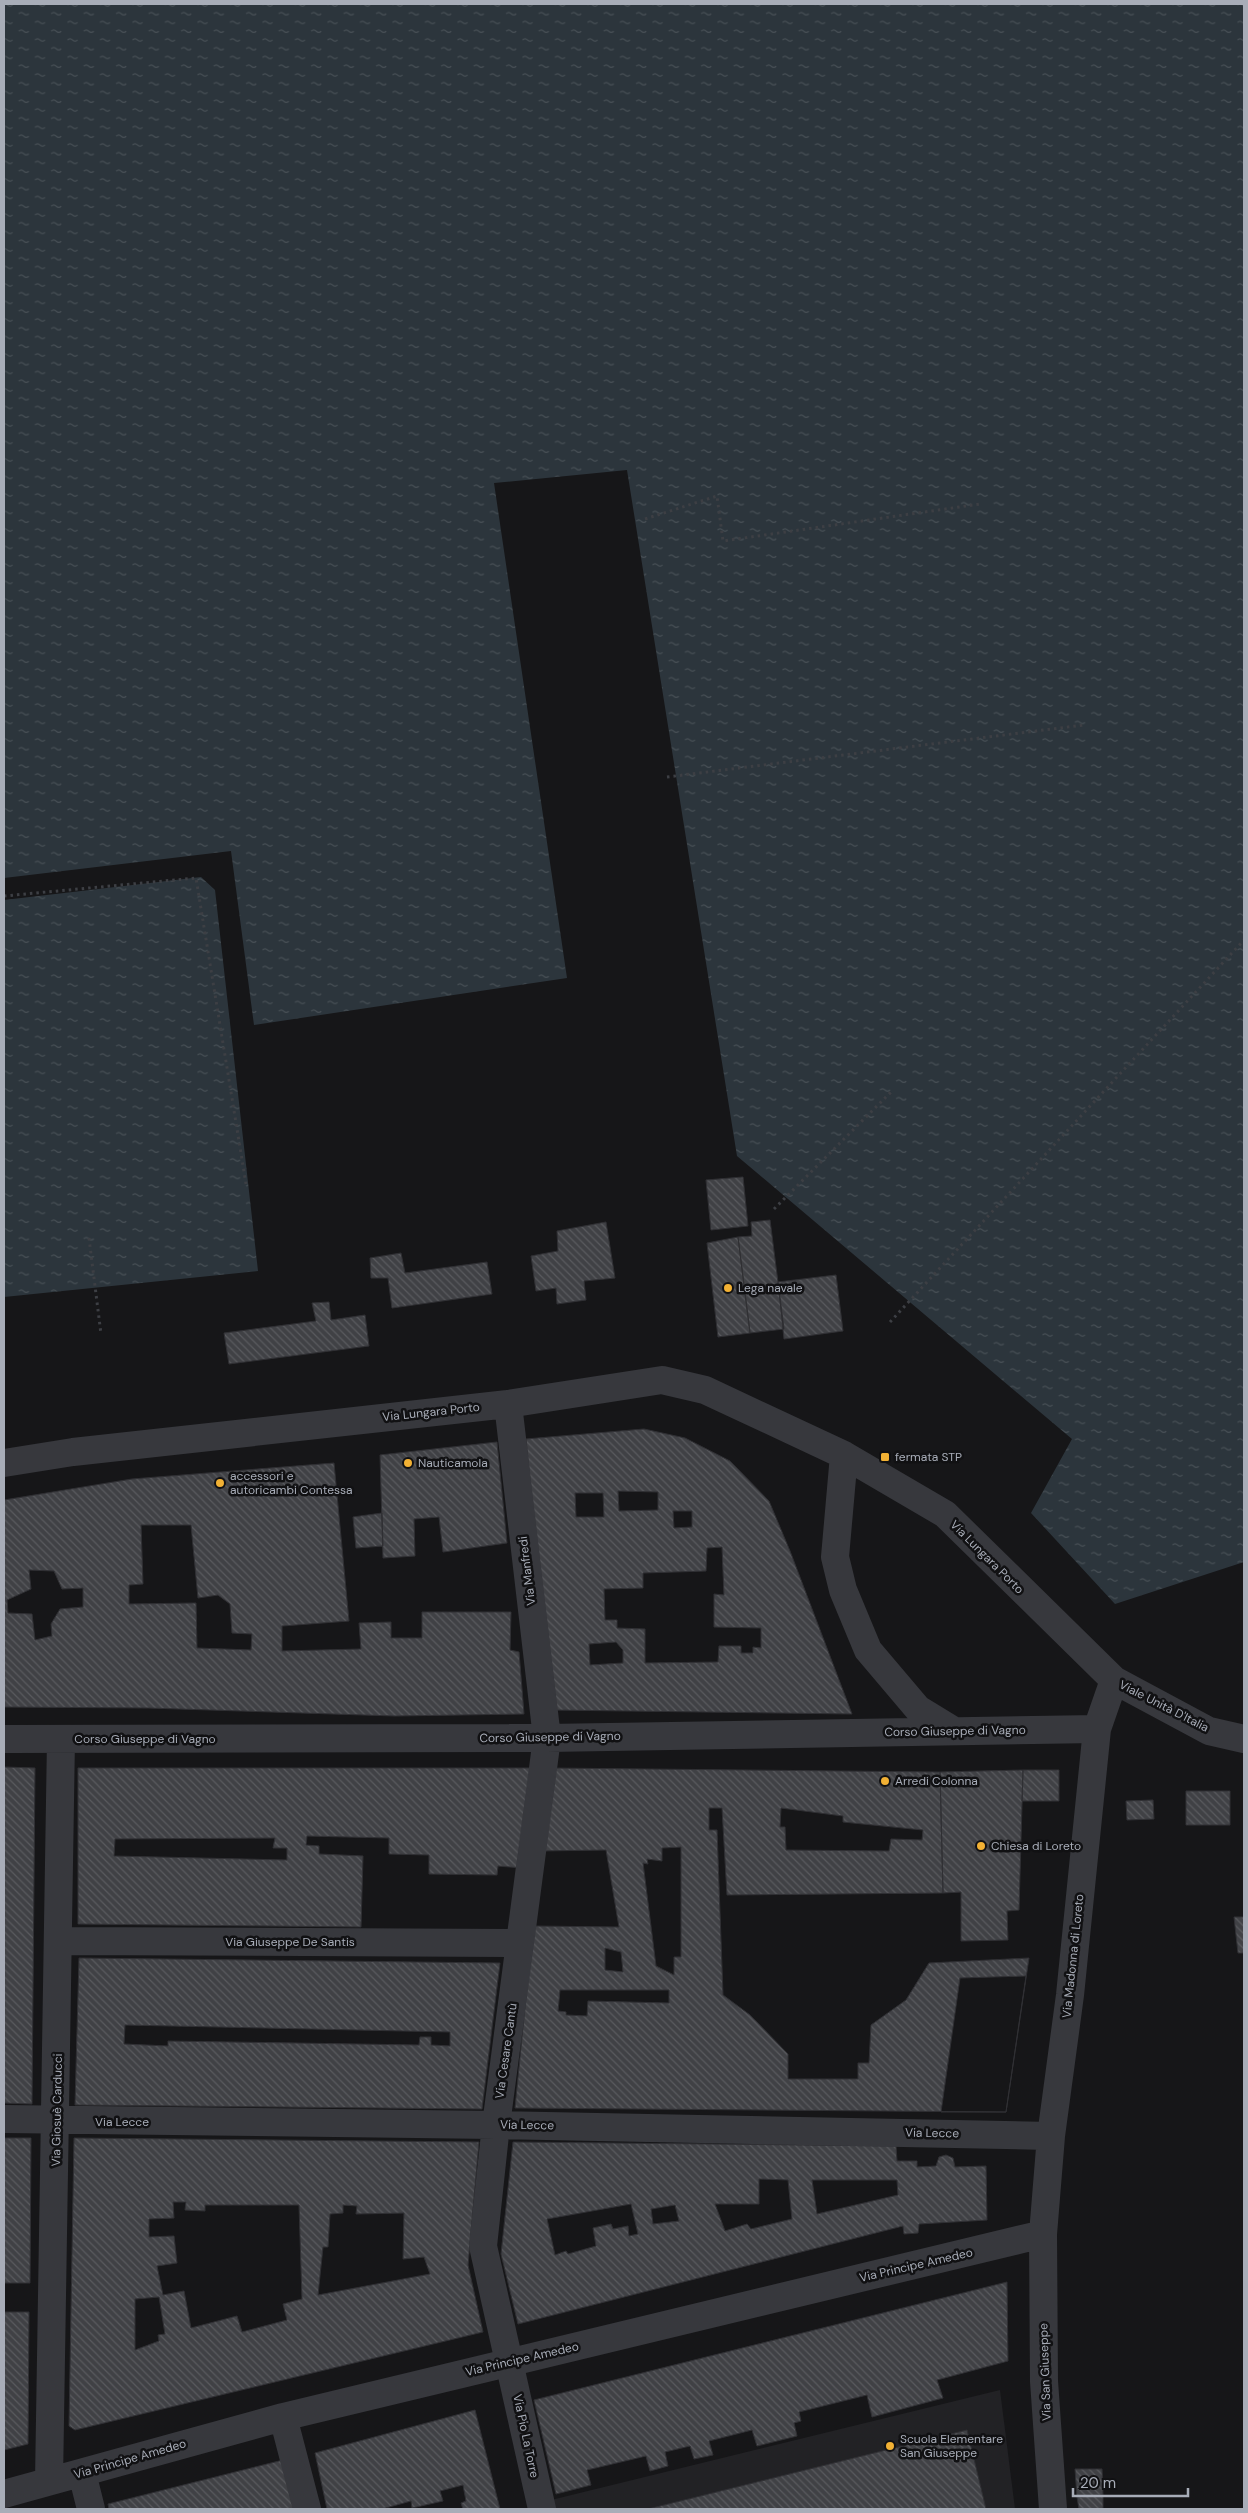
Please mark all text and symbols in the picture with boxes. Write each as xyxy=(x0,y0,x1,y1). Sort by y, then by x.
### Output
place label: Lega navale xyxy=(738,1280,803,1296)
marker: Lega navale xyxy=(722,1282,734,1294)
street label: Via Lungara Porto xyxy=(381,1399,481,1425)
place label: fermata STP xyxy=(895,1449,962,1465)
marker: fermata STP xyxy=(879,1451,891,1463)
place label: Nauticamola xyxy=(418,1455,488,1471)
marker: Nauticamola xyxy=(402,1457,414,1469)
place label: accessori e autoricambi Contessa xyxy=(230,1468,353,1498)
marker: accessori e autoricambi Contessa xyxy=(214,1477,226,1489)
street label: Via Lungara Porto xyxy=(947,1517,1027,1597)
street label: Via Manfredi xyxy=(515,1535,539,1607)
street label: Viale Unità D'Italia xyxy=(1116,1677,1212,1735)
street label: Corso Giuseppe di Vagno xyxy=(884,1722,1026,1740)
street label: Corso Giuseppe di Vagno xyxy=(479,1728,621,1746)
street label: Corso Giuseppe di Vagno xyxy=(74,1731,216,1747)
place label: Arredi Colonna xyxy=(895,1773,978,1789)
marker: Arredi Colonna xyxy=(879,1775,891,1787)
place label: Chiesa di Loreto xyxy=(991,1838,1081,1854)
marker: Chiesa di Loreto xyxy=(975,1840,987,1852)
street label: Via Madonna di Loreto xyxy=(1059,1893,1087,2019)
street label: Via Giuseppe De Santis xyxy=(225,1934,355,1950)
street label: Via Cesare Cantù xyxy=(491,2002,521,2100)
street label: Via Giosuè Carducci xyxy=(48,2053,66,2167)
street label: Via Lecce xyxy=(95,2114,149,2130)
street label: Via Lecce xyxy=(500,2117,554,2133)
street label: Via Lecce xyxy=(905,2125,959,2141)
street label: Via Principe Amedeo xyxy=(858,2244,974,2286)
street label: Via San Giuseppe xyxy=(1035,2323,1055,2421)
street label: Via Principe Amedeo xyxy=(464,2338,580,2380)
street label: Via Pio La Torre xyxy=(509,2393,543,2479)
place label: Scuola Elementare San Giuseppe xyxy=(900,2431,1003,2461)
street label: Via Principe Amedeo xyxy=(72,2435,188,2483)
marker: Scuola Elementare San Giuseppe xyxy=(884,2440,896,2452)
scale bar xyxy=(1073,2466,1188,2498)
text: 20 m xyxy=(1080,2473,1116,2493)

